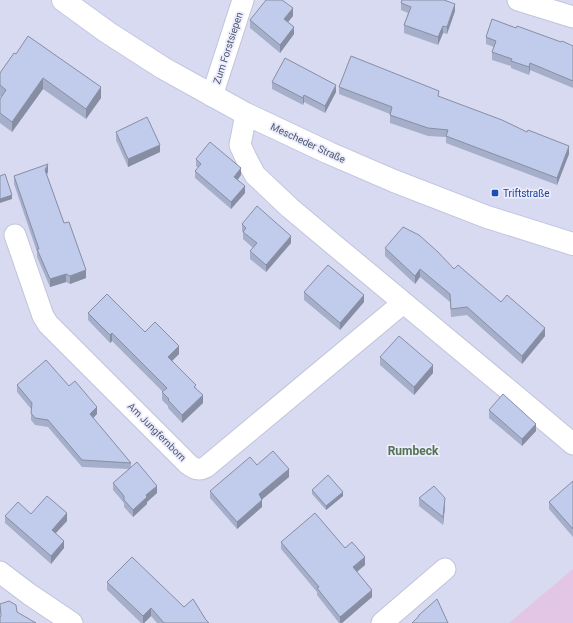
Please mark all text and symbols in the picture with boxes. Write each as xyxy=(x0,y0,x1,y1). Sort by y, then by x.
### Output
street label: Zum Forstsiepen xyxy=(211,11,245,85)
street label: Mescheder Straße xyxy=(269,121,347,165)
marker: Triftstraße xyxy=(490,188,500,198)
place label: Triftstraße xyxy=(503,188,549,199)
street label: Am Jungfernborn xyxy=(126,401,188,463)
district label: Rumbeck xyxy=(388,444,439,458)

